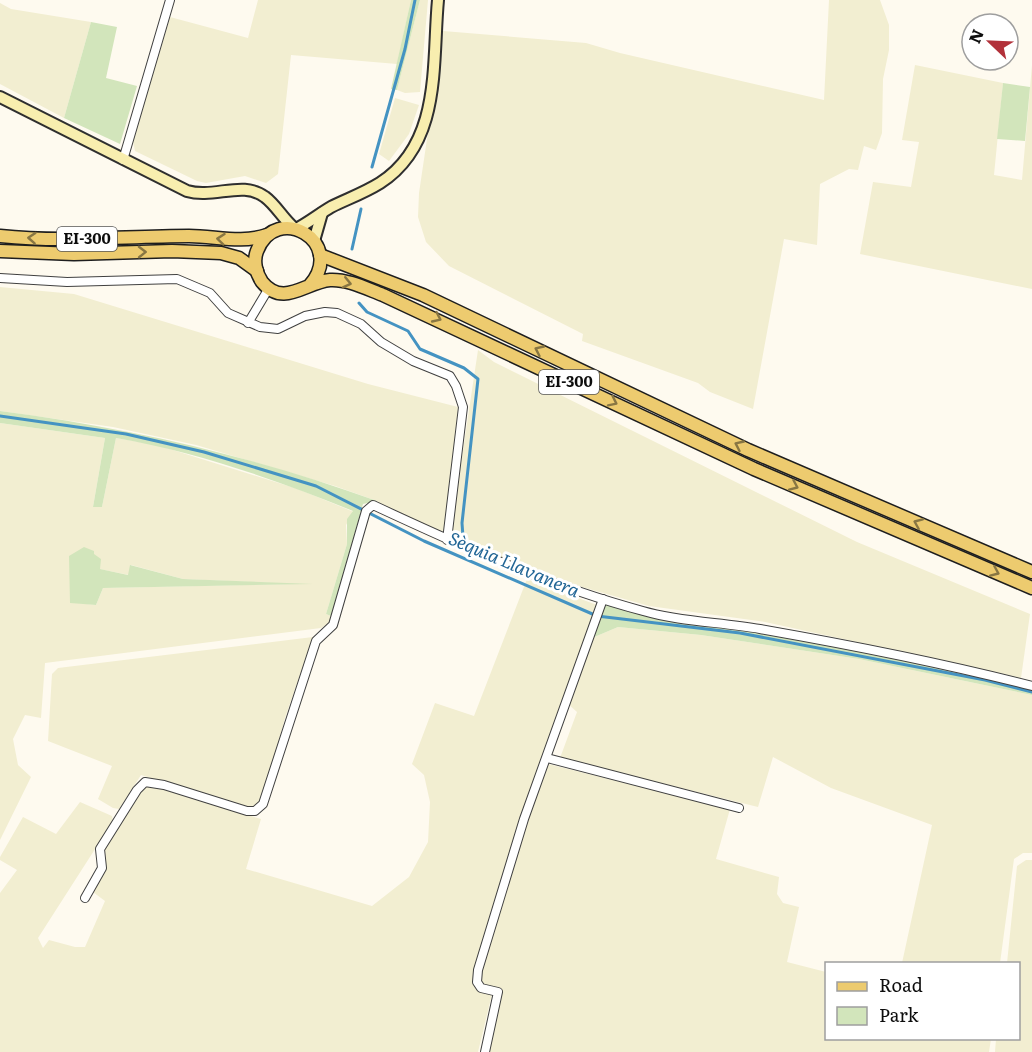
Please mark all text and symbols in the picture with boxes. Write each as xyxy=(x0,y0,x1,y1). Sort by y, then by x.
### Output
north arrow xyxy=(960,12,1020,72)
text: N xyxy=(962,25,989,47)
road number: EI-300 xyxy=(57,227,117,251)
one-way arrow xyxy=(28,232,37,245)
one-way arrow xyxy=(217,233,226,245)
one-way arrow xyxy=(138,246,147,258)
one-way arrow xyxy=(342,275,352,288)
one-way arrow xyxy=(430,311,441,323)
one-way arrow xyxy=(534,345,545,357)
road number: EI-300 xyxy=(539,370,599,394)
one-way arrow xyxy=(606,395,617,407)
one-way arrow xyxy=(735,441,746,453)
one-way arrow xyxy=(787,479,798,491)
one-way arrow xyxy=(913,518,924,530)
water label: Sèquia Llavanera xyxy=(445,524,585,604)
one-way arrow xyxy=(988,565,999,577)
legend xyxy=(825,962,1020,1040)
text: Road xyxy=(879,971,923,998)
text: Park xyxy=(879,1001,920,1028)

